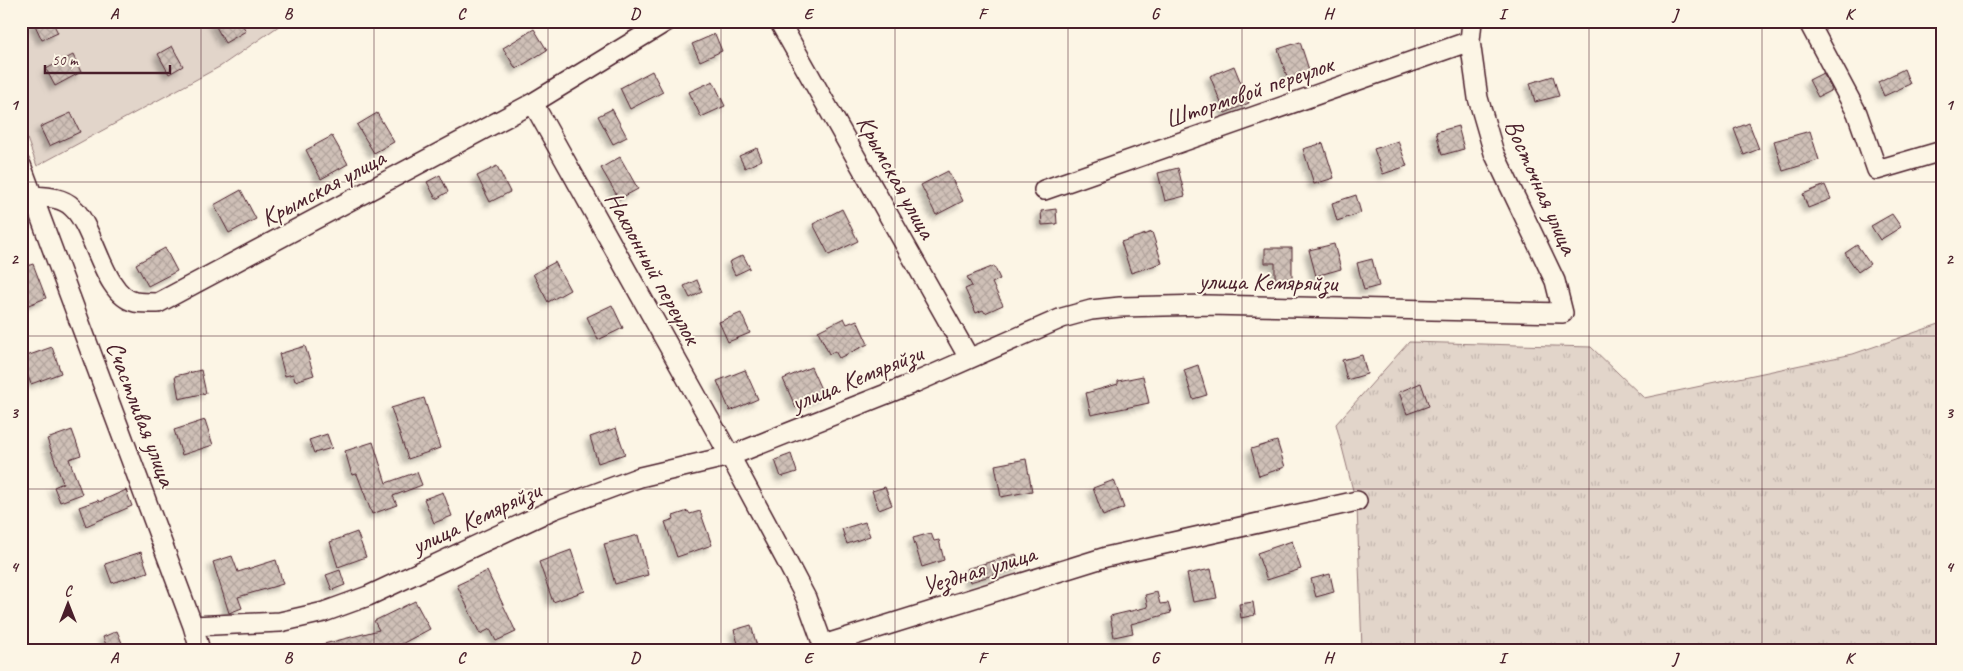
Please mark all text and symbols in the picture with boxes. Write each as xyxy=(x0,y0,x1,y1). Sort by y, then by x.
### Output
text: A xyxy=(110,4,120,24)
text: B xyxy=(284,4,294,24)
text: C xyxy=(457,4,467,24)
text: D xyxy=(630,4,641,24)
text: E xyxy=(804,4,815,24)
text: F xyxy=(978,4,989,24)
text: G xyxy=(1151,4,1161,24)
text: H xyxy=(1323,4,1335,24)
text: I xyxy=(1499,4,1509,24)
text: J xyxy=(1671,4,1680,24)
text: K xyxy=(1845,4,1857,24)
scale bar xyxy=(45,42,170,74)
street label: Штормовой переулок xyxy=(1161,47,1340,136)
text: 50 m xyxy=(52,51,79,70)
text: 1 xyxy=(10,95,19,115)
text: 1 xyxy=(1945,95,1954,115)
street label: Крымская улица xyxy=(849,110,944,246)
street label: Восточная улица xyxy=(1497,114,1586,261)
street label: Крымская улица xyxy=(255,141,392,234)
street label: Наклонный переулок xyxy=(598,186,710,352)
text: 2 xyxy=(10,249,19,269)
text: 2 xyxy=(1945,249,1954,269)
street label: улица Кемяряйзи xyxy=(1196,265,1340,300)
street label: улица Кемяряйзи xyxy=(785,336,929,421)
street label: Счастливая улица xyxy=(99,337,184,493)
text: 3 xyxy=(10,403,19,423)
text: 3 xyxy=(1945,403,1954,423)
street label: улица Кемяряйзи xyxy=(404,473,548,564)
street label: Уездная улица xyxy=(918,537,1043,603)
text: 4 xyxy=(10,557,19,577)
text: 4 xyxy=(1945,557,1954,577)
north arrow xyxy=(42,578,92,628)
text: С xyxy=(65,583,74,600)
text: A xyxy=(110,648,120,668)
text: B xyxy=(284,648,294,668)
text: C xyxy=(457,648,467,668)
text: D xyxy=(630,648,641,668)
text: E xyxy=(804,648,815,668)
text: F xyxy=(978,648,989,668)
text: G xyxy=(1151,648,1161,668)
text: H xyxy=(1323,648,1335,668)
text: I xyxy=(1499,648,1509,668)
text: J xyxy=(1671,648,1680,668)
text: K xyxy=(1845,648,1857,668)

